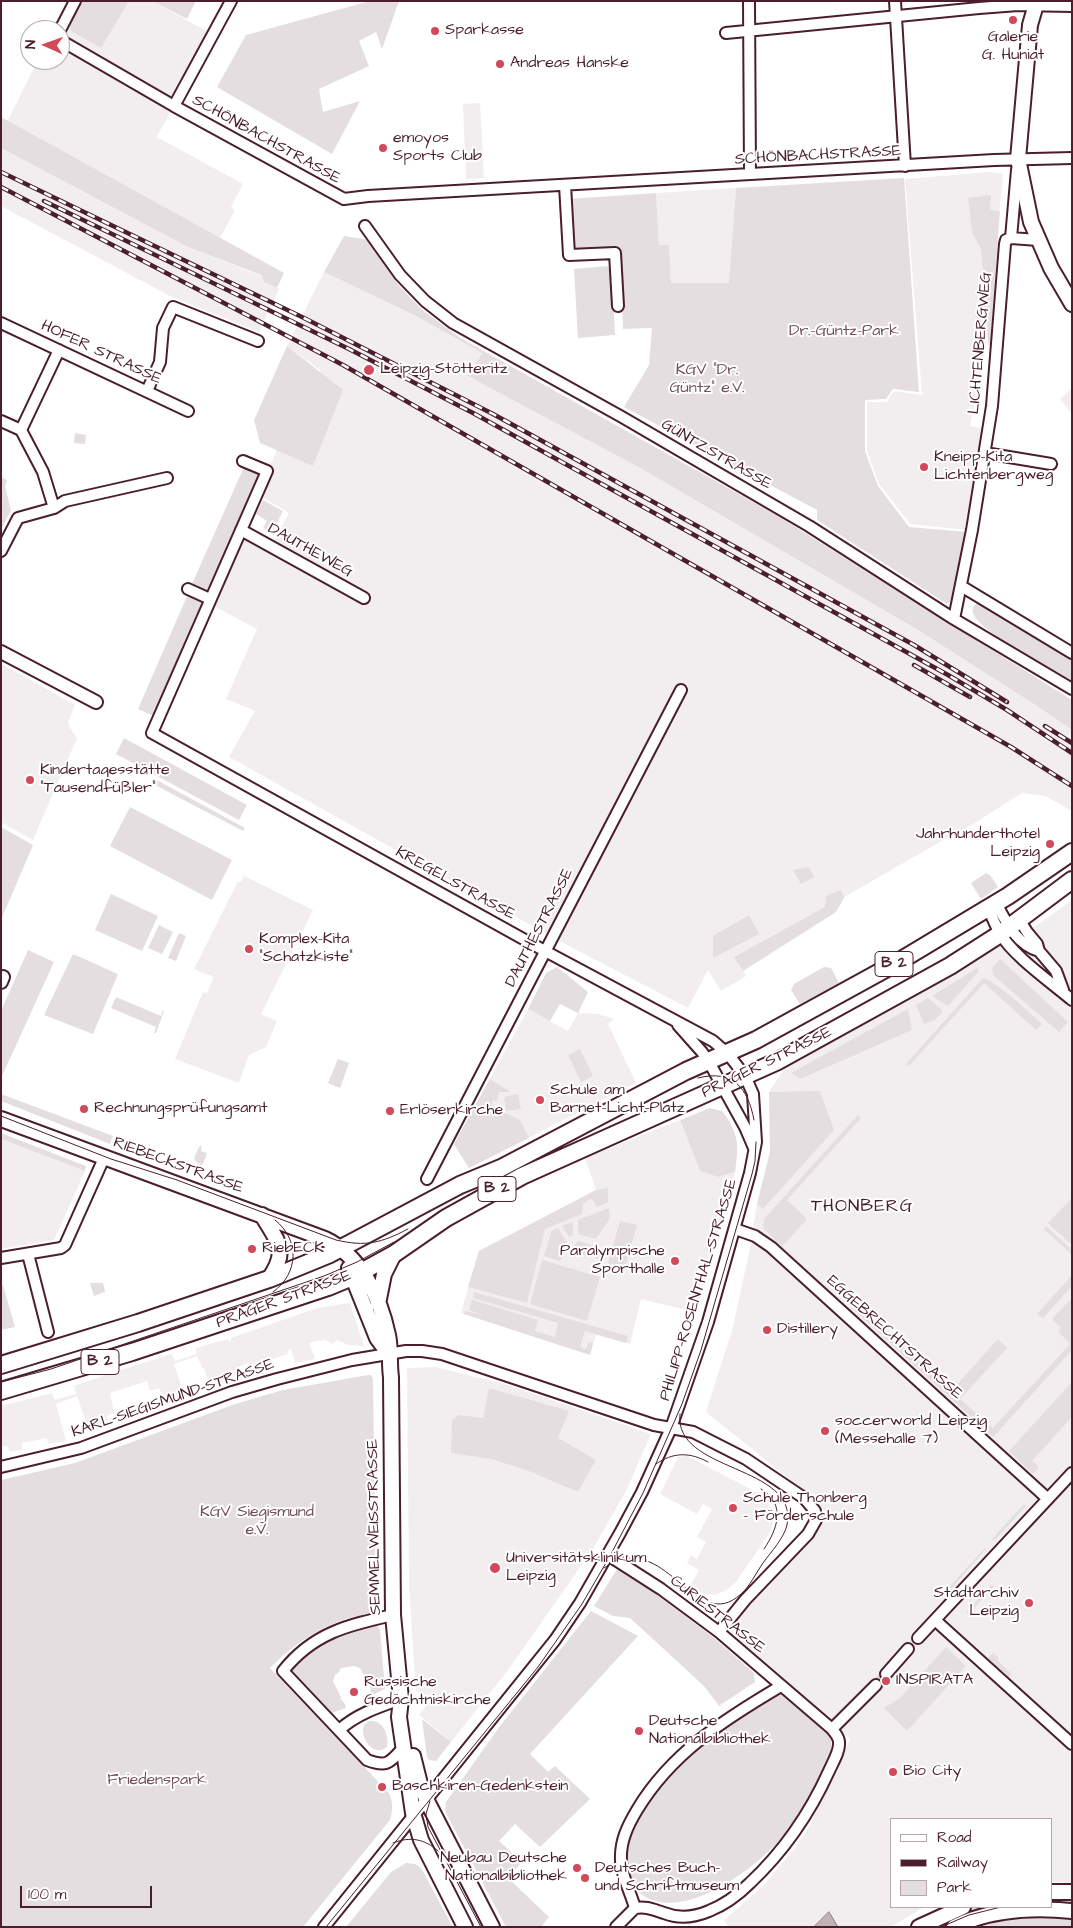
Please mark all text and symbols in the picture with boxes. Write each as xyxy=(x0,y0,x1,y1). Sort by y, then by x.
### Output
marker: Galerie G. Huniat xyxy=(1007,14,1019,26)
north arrow xyxy=(20,20,70,70)
place label: Sparkasse xyxy=(445,21,524,41)
marker: Sparkasse xyxy=(429,25,441,37)
place label: Galerie G. Huniat xyxy=(982,28,1044,66)
text: N xyxy=(21,40,41,49)
place label: Andreas Hanske xyxy=(510,54,629,74)
marker: Andreas Hanske xyxy=(494,58,506,70)
street label: SCHÖNBACHSTRASSE xyxy=(188,91,344,189)
place label: emoyos Sports Club xyxy=(393,129,482,167)
marker: emoyos Sports Club xyxy=(377,142,389,154)
street label: SCHÖNBACHSTRASSE xyxy=(734,142,902,170)
street label: LICHTENBERGWEG xyxy=(965,271,997,415)
street label: HOFER STRASSE xyxy=(38,317,164,389)
park label: Dr.-Güntz-Park xyxy=(789,322,899,342)
place label: Leipzig-Stötteritz xyxy=(380,360,508,380)
park label: KGV "Dr. Güntz" e.V. xyxy=(670,361,744,399)
marker: Leipzig-Stötteritz xyxy=(362,363,376,377)
street label: GÜNTZSTRASSE xyxy=(657,416,775,494)
place label: Kneipp-Kita Lichtenbergweg xyxy=(934,448,1053,486)
marker: Kneipp-Kita Lichtenbergweg xyxy=(918,461,930,473)
street label: DAUTHEWEG xyxy=(264,520,356,582)
place label: Kindertagesstätte "Tausendfüßler" xyxy=(40,761,170,799)
marker: Kindertagesstätte "Tausendfüßler" xyxy=(24,774,36,786)
place label: Jahrhunderthotel Leipzig xyxy=(916,825,1040,863)
marker: Jahrhunderthotel Leipzig xyxy=(1044,838,1056,850)
street label: KREGELSTRASSE xyxy=(392,843,518,925)
street label: DAUTHESTRASSE xyxy=(502,865,578,991)
place label: Komplex-Kita "Schatzkiste" xyxy=(259,930,353,968)
marker: Komplex-Kita "Schatzkiste" xyxy=(243,943,255,955)
road number: B 2 xyxy=(875,952,913,976)
street label: PRAGER STRASSE xyxy=(699,1023,835,1103)
place label: Schule am Barnet-Licht-Platz xyxy=(550,1081,685,1119)
marker: Schule am Barnet-Licht-Platz xyxy=(534,1094,546,1106)
place label: Rechnungsprüfungsamt xyxy=(94,1099,267,1119)
place label: Erlöserkirche xyxy=(400,1101,503,1121)
marker: Rechnungsprüfungsamt xyxy=(78,1103,90,1115)
marker: Erlöserkirche xyxy=(384,1105,396,1117)
street label: RIEBECKSTRASSE xyxy=(110,1134,246,1198)
road number: B 2 xyxy=(478,1176,516,1202)
street label: PHILIPP-ROSENTHAL-STRASSE xyxy=(656,1177,742,1403)
district label: THONBERG xyxy=(810,1196,914,1218)
place label: RiebECK xyxy=(262,1239,324,1259)
place label: Paralympische Sporthalle xyxy=(560,1242,665,1280)
marker: RiebECK xyxy=(246,1243,258,1255)
marker: Paralympische Sporthalle xyxy=(669,1255,681,1267)
street label: PRAGER STRASSE xyxy=(214,1267,354,1333)
street label: EGGEBRECHTSTRASSE xyxy=(822,1272,966,1404)
place label: Distillery xyxy=(777,1320,838,1340)
marker: Distillery xyxy=(761,1324,773,1336)
road number: B 2 xyxy=(81,1350,119,1374)
street label: KARL-SIEGISMUND-STRASSE xyxy=(69,1355,277,1443)
place label: soccerworld Leipzig (Messehalle 7) xyxy=(835,1412,987,1450)
marker: soccerworld Leipzig (Messehalle 7) xyxy=(819,1425,831,1437)
street label: SEMMELWEISSTRASSE xyxy=(364,1439,386,1615)
place label: Schule Thonberg - Förderschule xyxy=(743,1489,867,1527)
marker: Schule Thonberg - Förderschule xyxy=(727,1502,739,1514)
park label: KGV Siegismund e.V. xyxy=(200,1503,314,1541)
place label: Universitätsklinikum Leipzig xyxy=(506,1549,646,1587)
marker: Universitätsklinikum Leipzig xyxy=(488,1561,502,1575)
street label: CURIESTRASSE xyxy=(666,1572,768,1658)
place label: Stadtarchiv Leipzig xyxy=(934,1584,1019,1622)
marker: Stadtarchiv Leipzig xyxy=(1023,1597,1035,1609)
place label: INSPIRATA xyxy=(896,1671,973,1691)
place label: Russische Gedächtniskirche xyxy=(364,1673,491,1711)
marker: INSPIRATA xyxy=(880,1675,892,1687)
marker: Russische Gedächtniskirche xyxy=(348,1686,360,1698)
place label: Deutsche Nationalbibliothek xyxy=(649,1712,771,1750)
marker: Deutsche Nationalbibliothek xyxy=(633,1725,645,1737)
place label: Bio City xyxy=(903,1762,961,1782)
marker: Bio City xyxy=(887,1766,899,1778)
park label: Friedenspark xyxy=(107,1771,207,1791)
place label: Baschkiren-Gedenkstein xyxy=(392,1777,568,1797)
marker: Baschkiren-Gedenkstein xyxy=(376,1781,388,1793)
legend xyxy=(890,1818,1053,1908)
text: Road xyxy=(937,1827,971,1848)
place label: Neubau Deutsche Nationalbibliothek xyxy=(440,1849,567,1887)
text: Railway xyxy=(937,1852,988,1873)
place label: Deutsches Buch- und Schriftmuseum xyxy=(595,1859,739,1897)
marker: Neubau Deutsche Nationalbibliothek xyxy=(571,1862,583,1874)
marker: Deutsches Buch- und Schriftmuseum xyxy=(579,1872,591,1884)
scale bar xyxy=(22,1876,155,1908)
text: Park xyxy=(937,1877,972,1898)
text: 100 m xyxy=(28,1884,67,1905)

